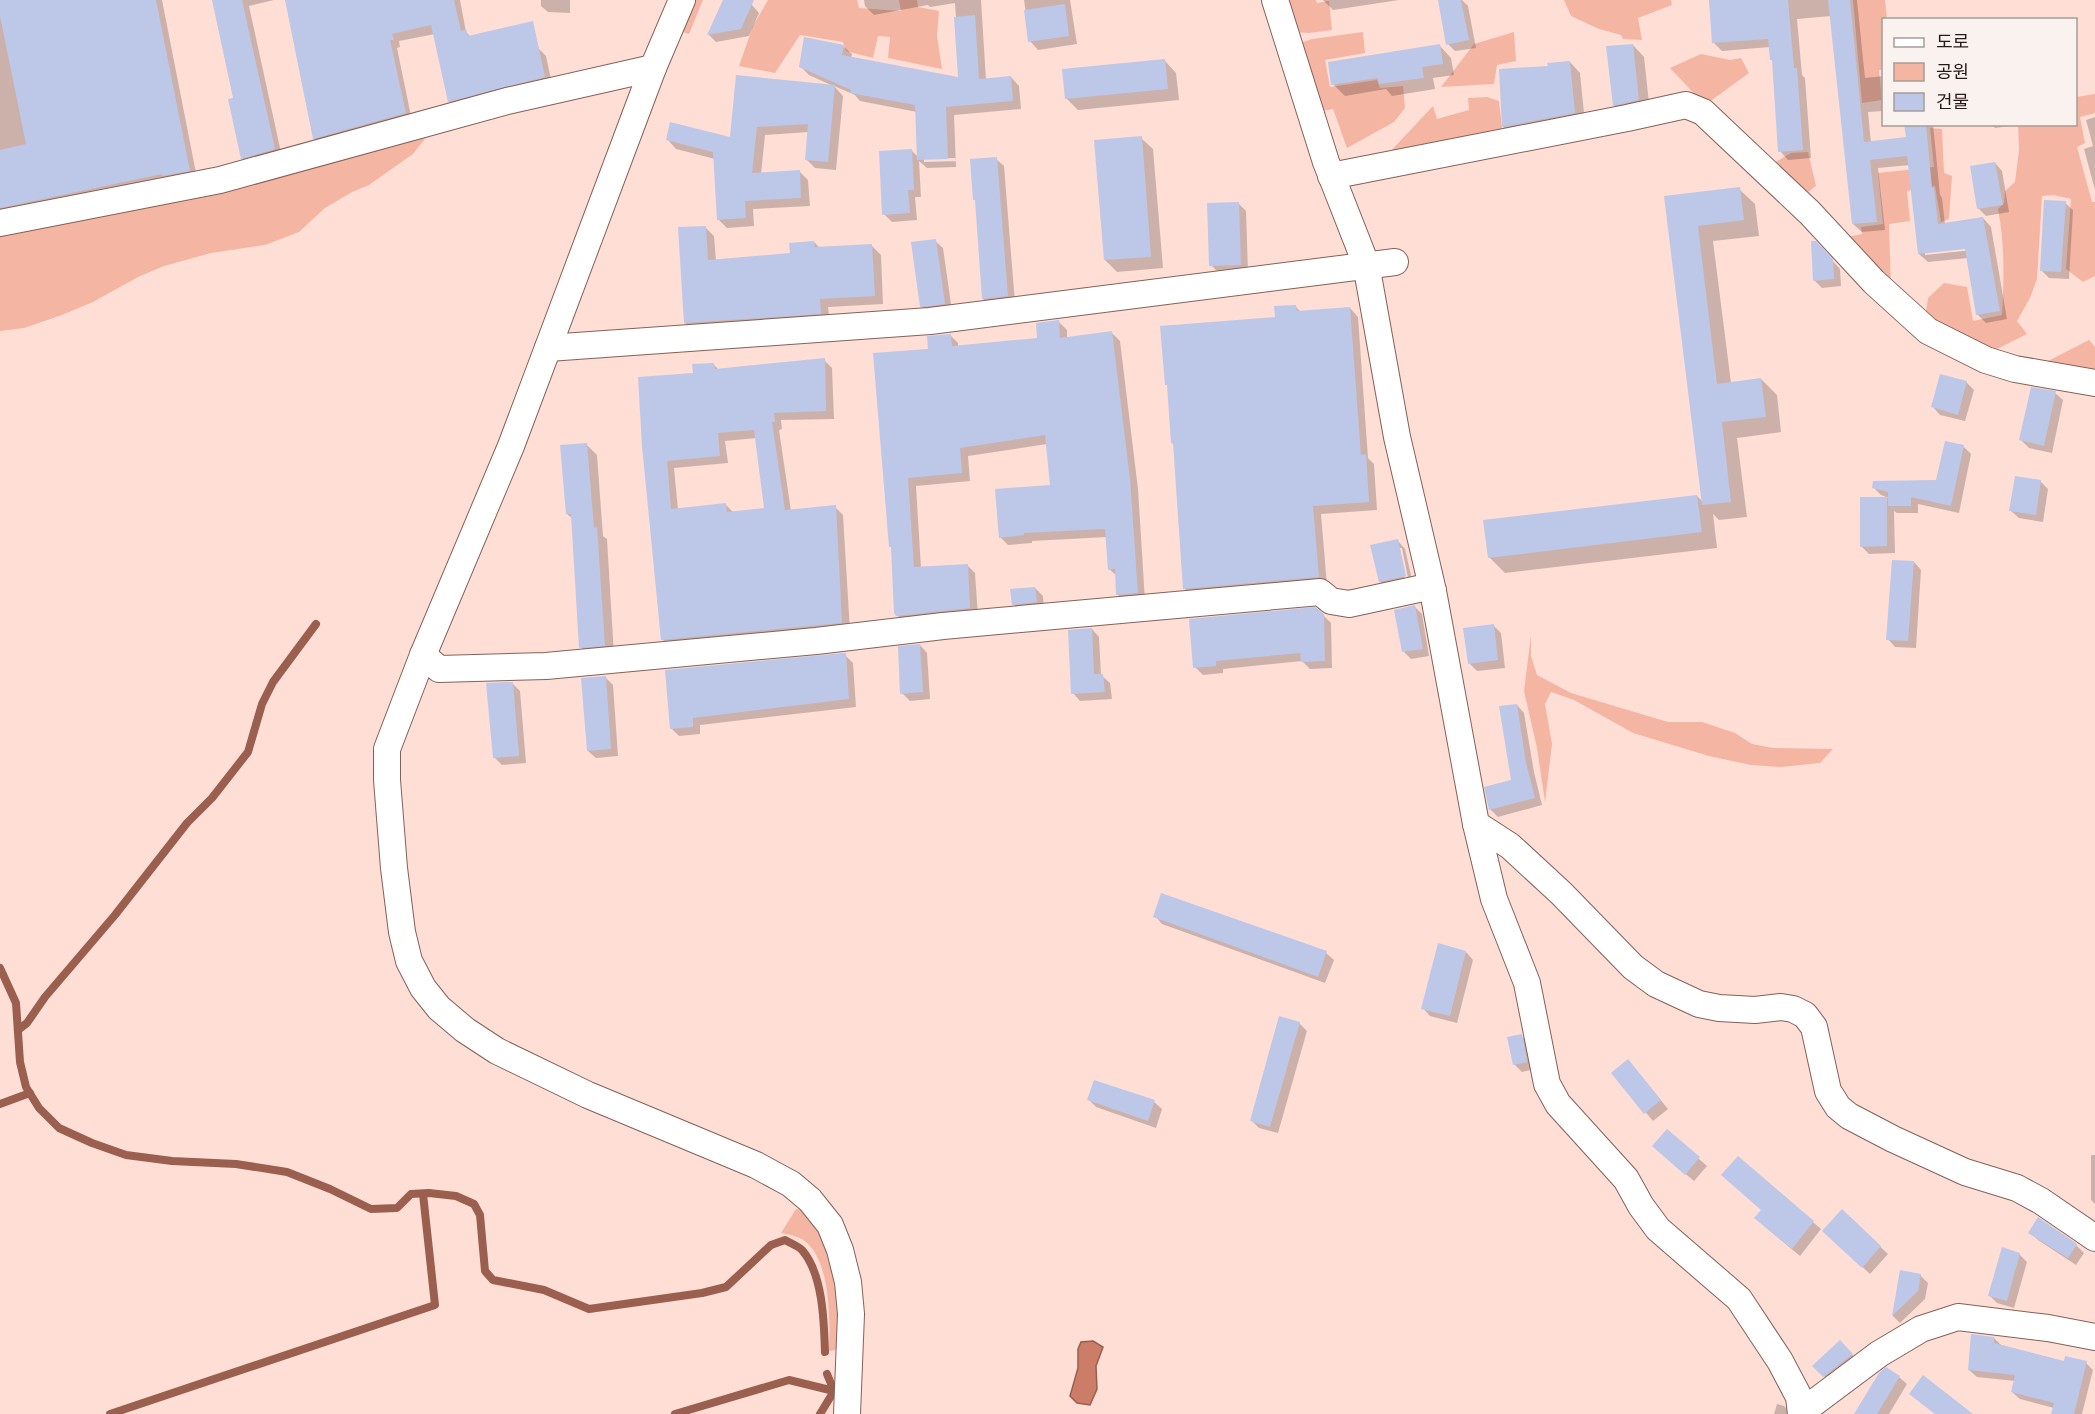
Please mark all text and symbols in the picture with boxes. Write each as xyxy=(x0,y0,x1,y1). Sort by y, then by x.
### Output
legend xyxy=(1882,18,2077,126)
text: 도로 xyxy=(1936,30,1969,53)
text: 공원 xyxy=(1936,60,1969,83)
text: 건물 xyxy=(1936,90,1969,113)

